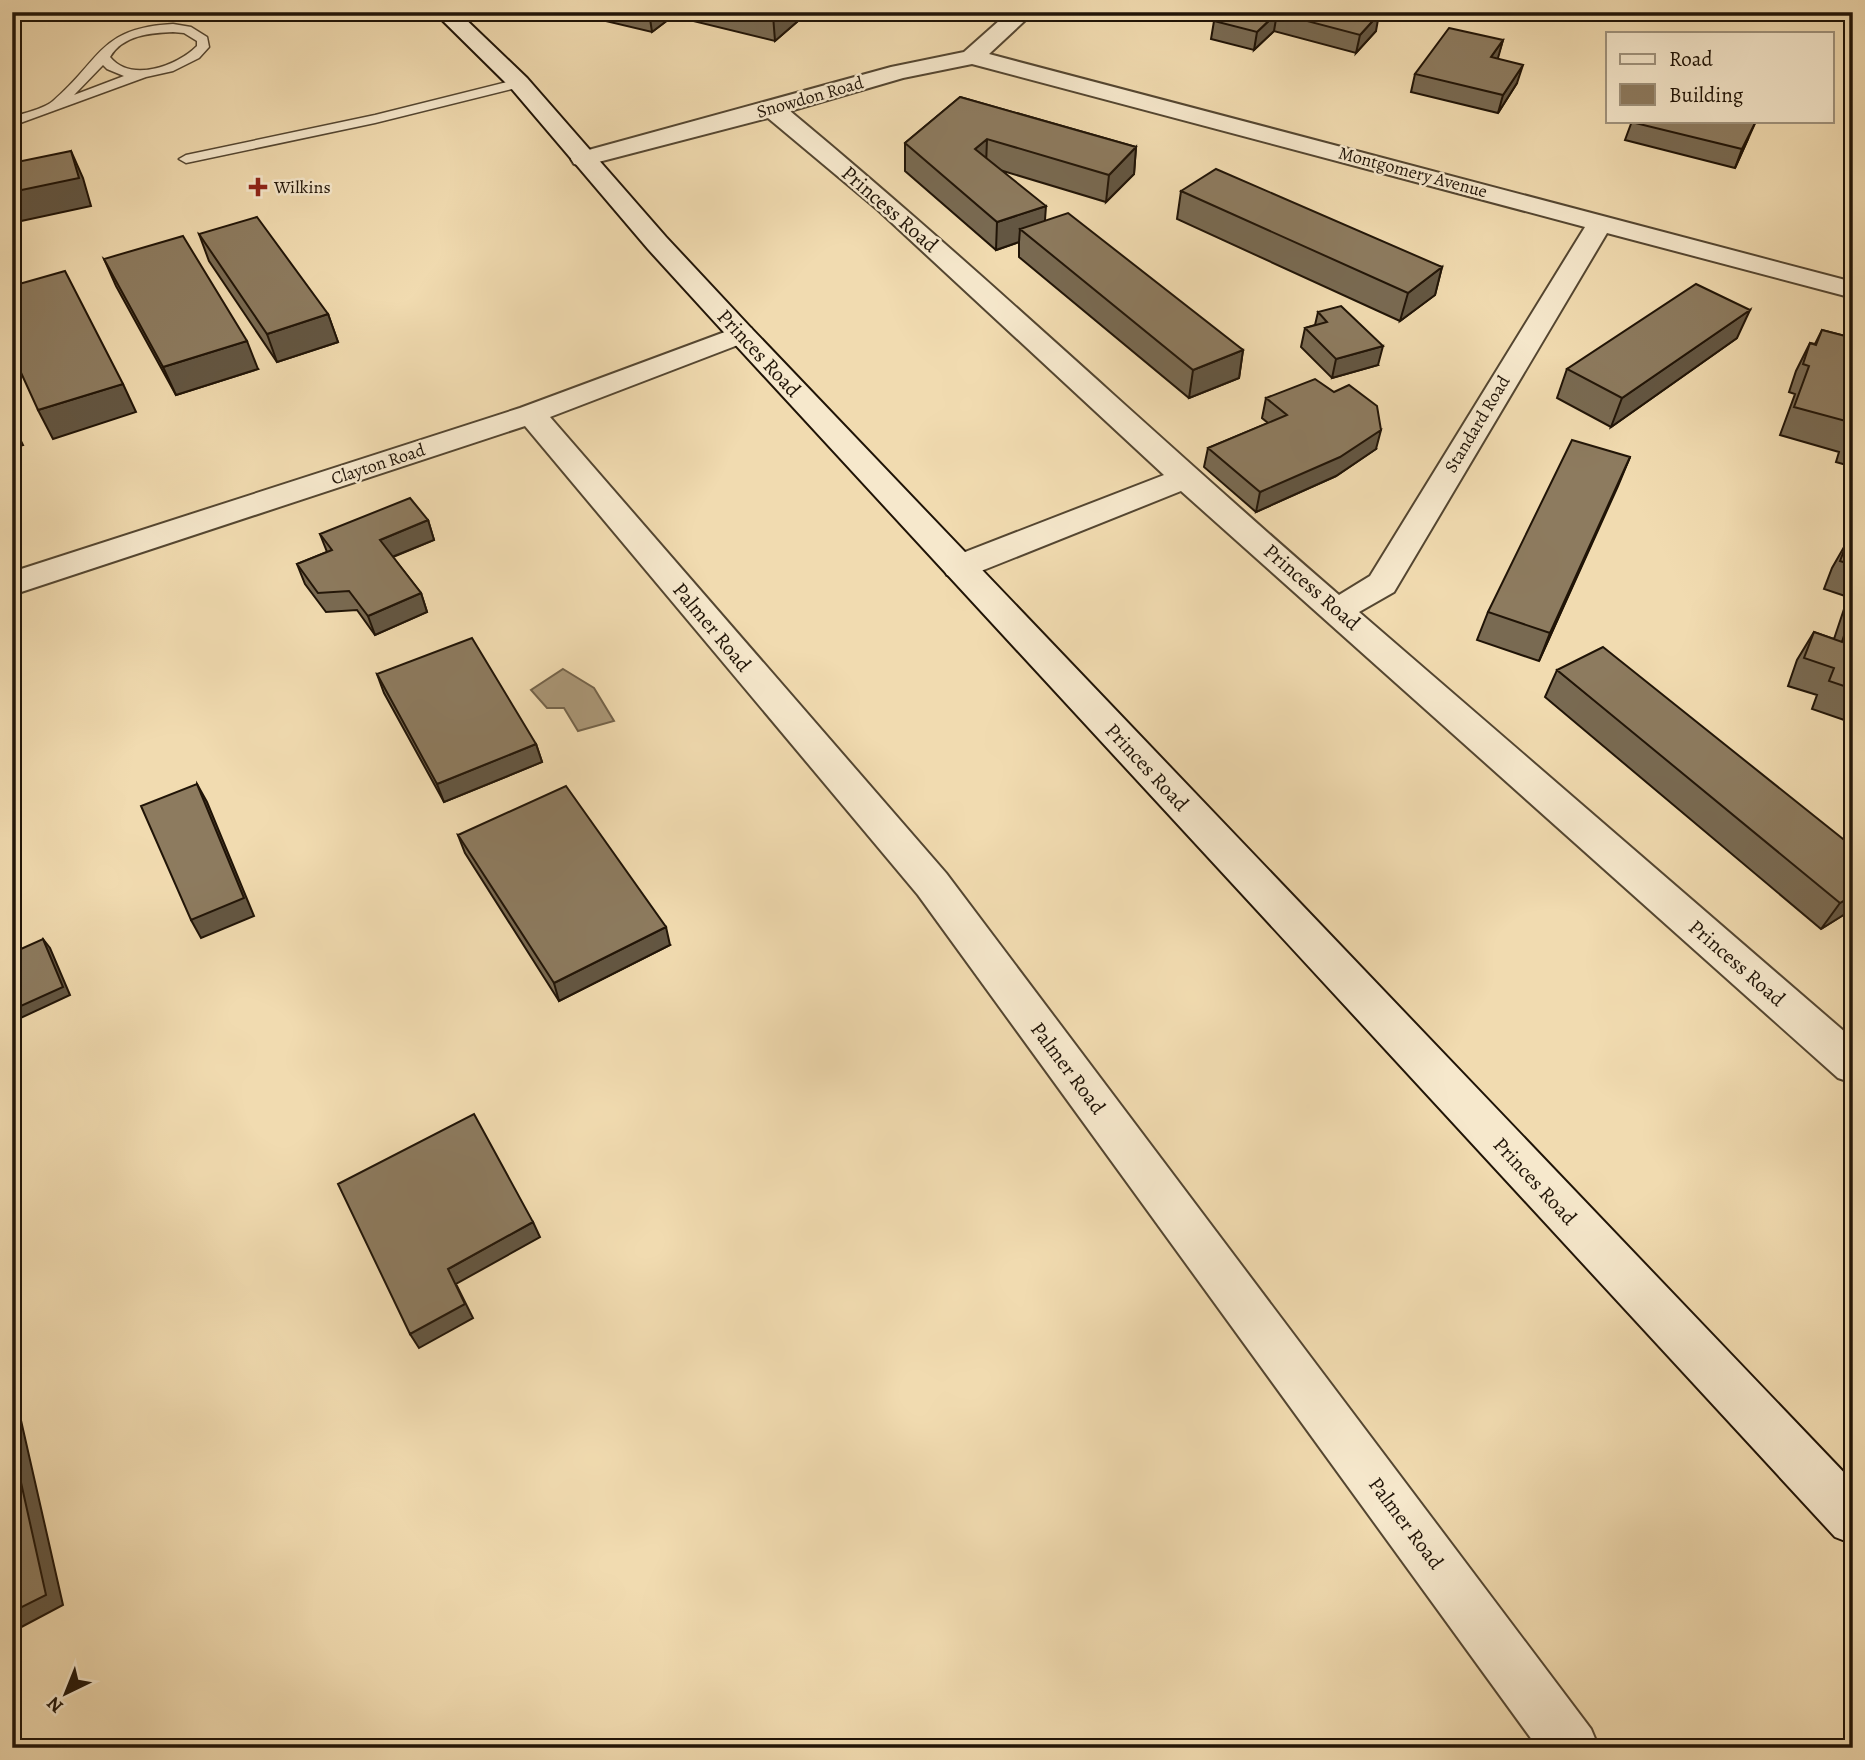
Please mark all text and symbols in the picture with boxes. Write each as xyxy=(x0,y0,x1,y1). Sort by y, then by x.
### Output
legend xyxy=(1606,32,1834,122)
text: Road xyxy=(1669,45,1713,73)
street label: Snowdon Road xyxy=(754,70,866,124)
text: Building xyxy=(1669,81,1744,109)
street label: Montgomery Avenue xyxy=(1336,141,1490,203)
street label: Princess Road xyxy=(836,159,945,259)
place label: Wilkins xyxy=(273,175,331,199)
marker: Wilkins xyxy=(248,177,268,197)
street label: Princes Road xyxy=(711,303,808,404)
street label: Standard Road xyxy=(1439,371,1516,477)
street label: Clayton Road xyxy=(328,437,428,490)
street label: Princess Road xyxy=(1258,537,1367,637)
street label: Palmer Road xyxy=(666,576,758,678)
street label: Princes Road xyxy=(1099,717,1196,818)
street label: Princess Road xyxy=(1683,913,1792,1013)
street label: Palmer Road xyxy=(1024,1016,1112,1120)
street label: Princes Road xyxy=(1487,1131,1584,1232)
street label: Palmer Road xyxy=(1362,1471,1450,1575)
north arrow xyxy=(32,1658,102,1728)
text: N xyxy=(41,1690,69,1719)

